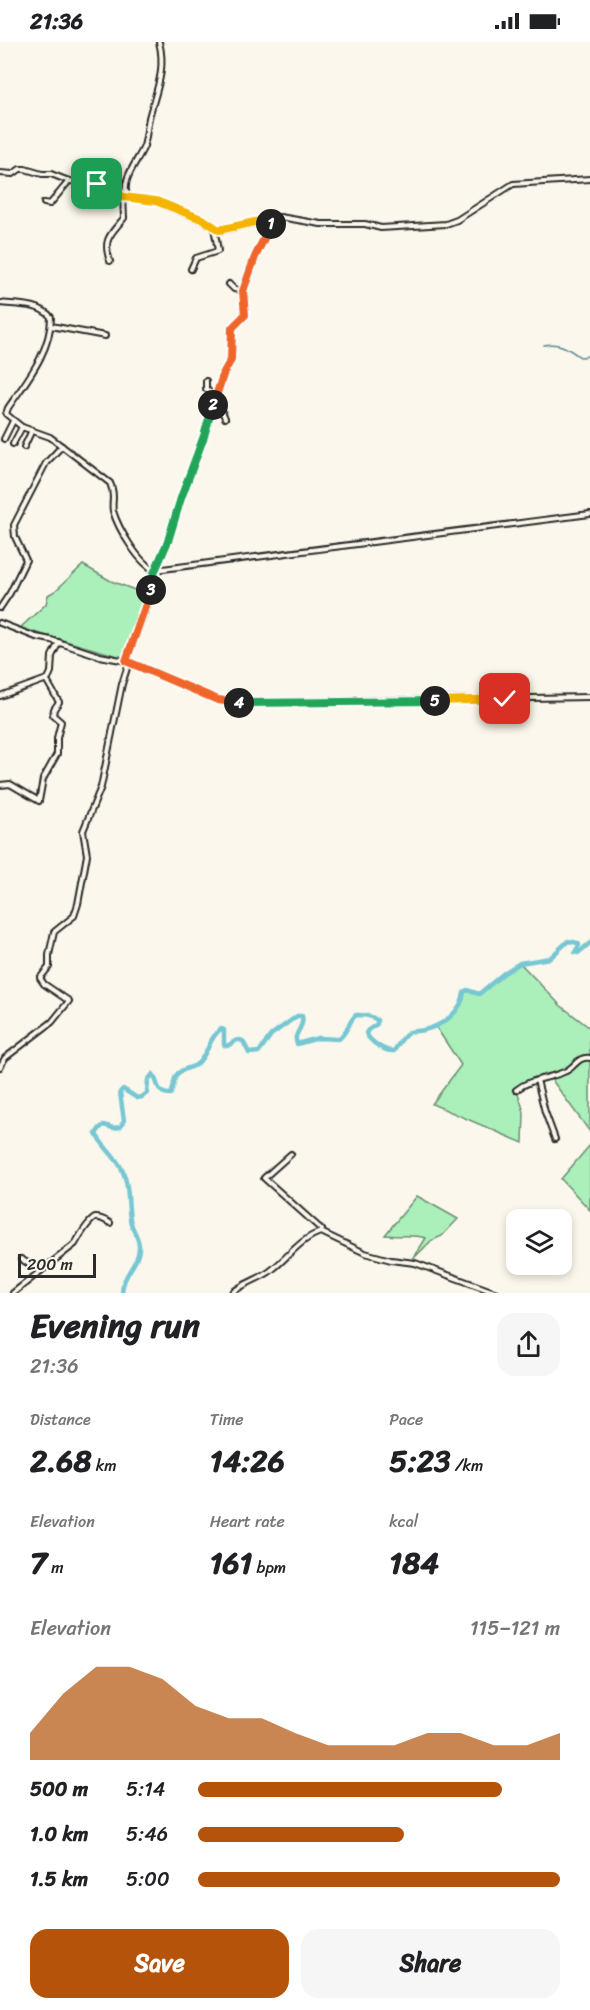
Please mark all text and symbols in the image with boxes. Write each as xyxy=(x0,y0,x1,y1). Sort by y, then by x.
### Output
text: 21:36 xyxy=(30,2,83,41)
pin xyxy=(71,158,122,209)
icon: arrive xyxy=(80,167,113,200)
pin: 1 xyxy=(256,209,286,239)
text: 1 xyxy=(268,209,274,238)
pin: 2 xyxy=(198,390,228,420)
text: 2 xyxy=(208,390,218,419)
pin: 3 xyxy=(136,575,166,605)
text: 3 xyxy=(147,575,155,604)
pin xyxy=(479,673,530,724)
icon: check xyxy=(488,682,521,715)
pin: 5 xyxy=(420,686,450,716)
text: 5 xyxy=(430,686,440,715)
pin: 4 xyxy=(224,688,254,718)
text: 4 xyxy=(234,688,244,717)
map controls xyxy=(506,1209,572,1275)
button: layers xyxy=(506,1209,572,1275)
text: 200 m xyxy=(27,1250,73,1279)
scale bar xyxy=(18,1251,96,1278)
text: Evening run xyxy=(30,1297,200,1355)
button: share xyxy=(497,1313,560,1376)
text: 21:36 xyxy=(30,1349,79,1384)
text: Distance xyxy=(30,1405,91,1434)
text: Time xyxy=(210,1405,243,1434)
text: Pace xyxy=(389,1405,423,1434)
text: 2.68 xyxy=(30,1434,92,1488)
text: 14:26 xyxy=(210,1434,285,1488)
text: 5:23 xyxy=(389,1434,451,1488)
text: km xyxy=(92,1451,116,1480)
text: /km xyxy=(451,1451,483,1480)
text: Elevation xyxy=(30,1507,95,1536)
text: Heart rate xyxy=(210,1507,285,1536)
text: kcal xyxy=(389,1507,418,1536)
text: 7 xyxy=(30,1536,47,1590)
text: 161 xyxy=(210,1536,252,1590)
text: 184 xyxy=(389,1536,439,1590)
text: m xyxy=(47,1553,64,1582)
text: bpm xyxy=(252,1553,286,1582)
text: Elevation xyxy=(30,1611,111,1646)
text: 115–121 m xyxy=(470,1611,560,1646)
text: 500 m xyxy=(30,1772,88,1807)
text: 5:14 xyxy=(126,1772,165,1807)
text: 1.0 km xyxy=(30,1817,88,1852)
text: 5:46 xyxy=(126,1817,168,1852)
text: 1.5 km xyxy=(30,1862,88,1897)
text: 5:00 xyxy=(126,1862,170,1897)
button: Save xyxy=(30,1929,289,1998)
button: Share xyxy=(301,1929,560,1998)

